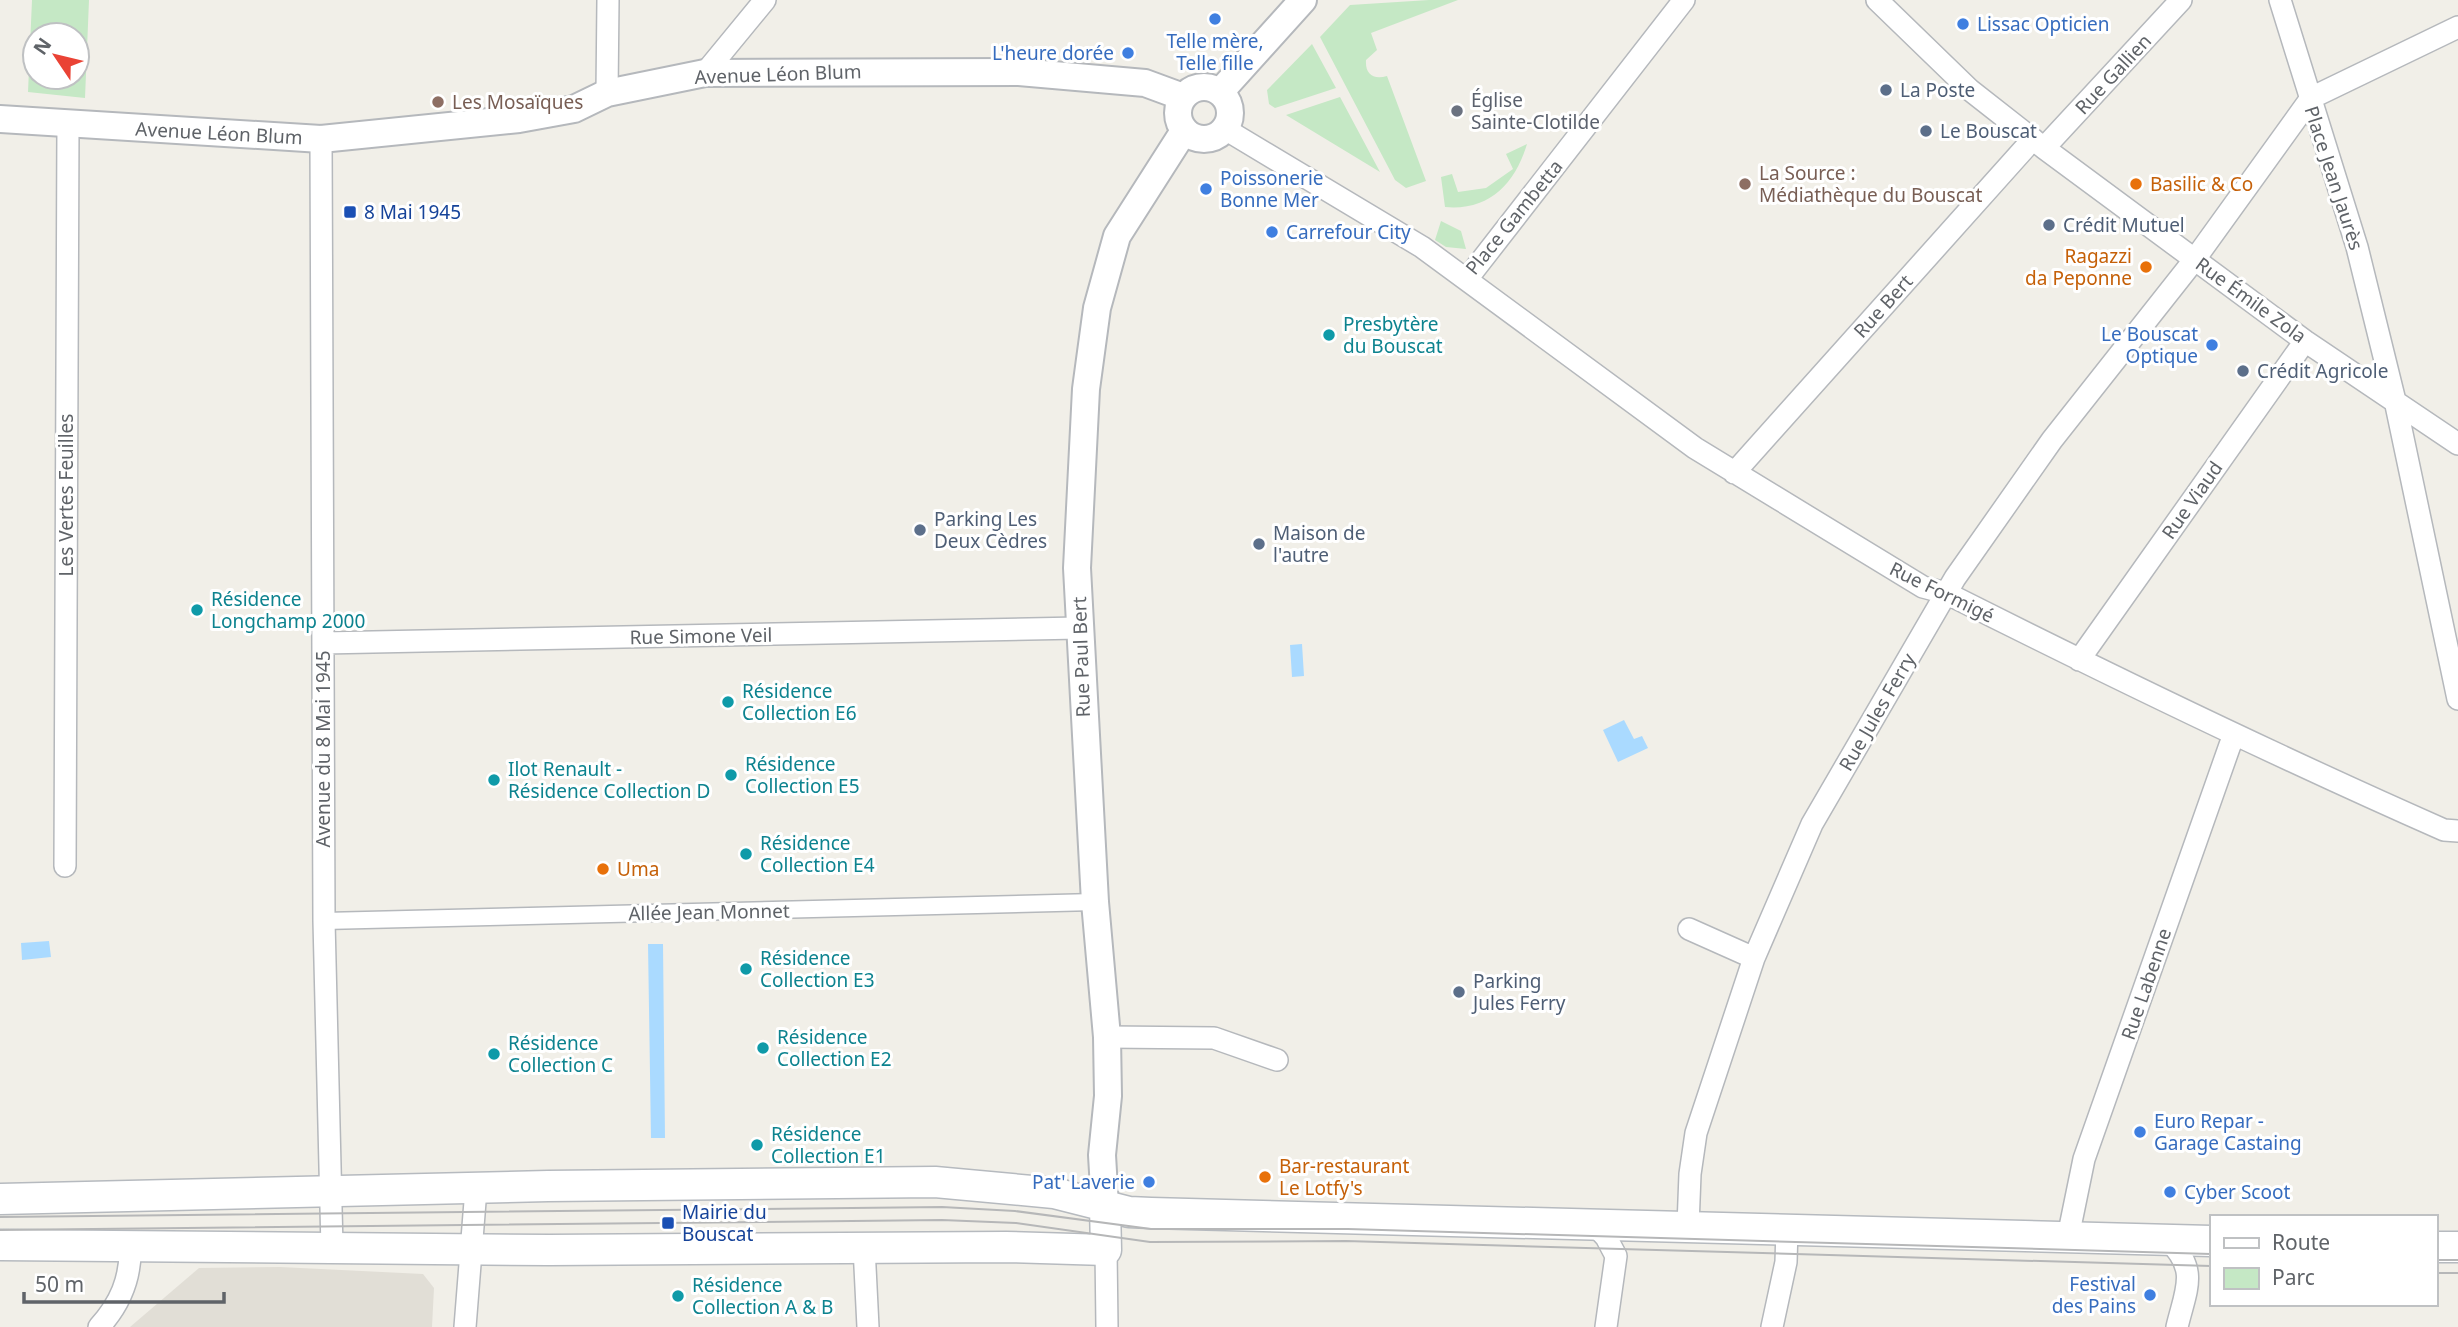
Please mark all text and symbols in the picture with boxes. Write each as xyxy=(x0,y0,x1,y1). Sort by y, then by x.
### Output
marker: Telle mère, Telle fille xyxy=(1207,11,1223,27)
place label: Lissac Opticien xyxy=(1977,11,2110,37)
marker: Lissac Opticien xyxy=(1955,16,1971,32)
north arrow xyxy=(21,21,91,91)
place label: Telle mère, Telle fille xyxy=(1166,28,1264,76)
street label: Rue Gallien xyxy=(2069,28,2157,120)
text: N xyxy=(27,32,57,60)
place label: L'heure dorée xyxy=(992,40,1114,66)
marker: L'heure dorée xyxy=(1120,45,1136,61)
street label: Avenue Léon Blum xyxy=(694,58,862,90)
place label: La Poste xyxy=(1900,77,1975,103)
marker: La Poste xyxy=(1878,82,1894,98)
place label: Église Sainte-Clotilde xyxy=(1471,87,1600,135)
place label: Les Mosaïques xyxy=(452,89,583,115)
marker: Les Mosaïques xyxy=(430,94,446,110)
marker: Église Sainte-Clotilde xyxy=(1449,103,1465,119)
street label: Place Jean Jaurès xyxy=(2298,103,2370,253)
street label: Avenue Léon Blum xyxy=(135,116,303,150)
place label: Le Bouscat xyxy=(1940,118,2037,144)
marker: Le Bouscat xyxy=(1918,123,1934,139)
street label: Place Gambetta xyxy=(1460,154,1568,280)
place label: La Source : Médiathèque du Bouscat xyxy=(1759,160,1982,208)
place label: Poissonerie Bonne Mer xyxy=(1220,165,1324,213)
place label: Basilic & Co xyxy=(2150,171,2253,197)
marker: La Source : Médiathèque du Bouscat xyxy=(1737,176,1753,192)
marker: Basilic & Co xyxy=(2128,176,2144,192)
marker: Poissonerie Bonne Mer xyxy=(1198,181,1214,197)
place label: 8 Mai 1945 xyxy=(364,199,461,225)
marker: 8 Mai 1945 xyxy=(342,204,358,220)
place label: Crédit Mutuel xyxy=(2063,212,2185,238)
marker: Crédit Mutuel xyxy=(2041,217,2057,233)
place label: Carrefour City xyxy=(1286,219,1411,245)
marker: Carrefour City xyxy=(1264,224,1280,240)
place label: Ragazzi da Peponne xyxy=(2025,243,2132,291)
street label: Rue Émile Zola xyxy=(2190,251,2312,349)
marker: Ragazzi da Peponne xyxy=(2138,259,2154,275)
street label: Rue Bert xyxy=(1848,269,1919,343)
place label: Presbytère du Bouscat xyxy=(1343,311,1443,359)
place label: Le Bouscat Optique xyxy=(2101,321,2198,369)
marker: Presbytère du Bouscat xyxy=(1321,327,1337,343)
marker: Le Bouscat Optique xyxy=(2204,337,2220,353)
place label: Crédit Agricole xyxy=(2257,358,2388,384)
marker: Crédit Agricole xyxy=(2235,363,2251,379)
street label: Les Vertes Feuilles xyxy=(53,414,79,576)
street label: Rue Viaud xyxy=(2156,456,2228,544)
place label: Parking Les Deux Cèdres xyxy=(934,506,1047,554)
place label: Maison de l'autre xyxy=(1273,520,1365,568)
marker: Parking Les Deux Cèdres xyxy=(912,522,928,538)
marker: Maison de l'autre xyxy=(1251,536,1267,552)
street label: Rue Formigé xyxy=(1885,555,1999,629)
place label: Résidence Longchamp 2000 xyxy=(211,586,365,634)
street label: Rue Paul Bert xyxy=(1066,596,1096,718)
marker: Résidence Longchamp 2000 xyxy=(189,602,205,618)
street label: Rue Simone Veil xyxy=(629,622,773,650)
street label: Rue Jules Ferry xyxy=(1833,648,1921,776)
street label: Avenue du 8 Mai 1945 xyxy=(310,650,336,848)
place label: Résidence Collection E6 xyxy=(742,678,857,726)
marker: Résidence Collection E6 xyxy=(720,694,736,710)
place label: Résidence Collection E5 xyxy=(745,751,860,799)
place label: Ilot Renault - Résidence Collection D xyxy=(508,756,710,804)
marker: Résidence Collection E5 xyxy=(723,767,739,783)
marker: Ilot Renault - Résidence Collection D xyxy=(486,772,502,788)
place label: Résidence Collection E4 xyxy=(760,830,875,878)
marker: Résidence Collection E4 xyxy=(738,846,754,862)
place label: Uma xyxy=(617,856,659,882)
marker: Uma xyxy=(595,861,611,877)
street label: Allée Jean Monnet xyxy=(628,898,790,926)
street label: Rue Labenne xyxy=(2115,925,2177,1043)
place label: Résidence Collection E3 xyxy=(760,945,875,993)
marker: Résidence Collection E3 xyxy=(738,961,754,977)
place label: Parking Jules Ferry xyxy=(1471,968,1566,1016)
marker: Parking Jules Ferry xyxy=(1451,984,1467,1000)
place label: Résidence Collection E2 xyxy=(777,1024,892,1072)
place label: Résidence Collection C xyxy=(508,1030,613,1078)
marker: Résidence Collection E2 xyxy=(755,1040,771,1056)
marker: Résidence Collection C xyxy=(486,1046,502,1062)
place label: Euro Repar - Garage Castaing xyxy=(2154,1108,2302,1156)
place label: Résidence Collection E1 xyxy=(771,1121,886,1169)
marker: Euro Repar - Garage Castaing xyxy=(2132,1124,2148,1140)
marker: Résidence Collection E1 xyxy=(749,1137,765,1153)
place label: Bar-restaurant Le Lotfy's xyxy=(1279,1153,1409,1201)
place label: Pat' Laverie xyxy=(1032,1169,1135,1195)
marker: Bar-restaurant Le Lotfy's xyxy=(1257,1169,1273,1185)
marker: Pat' Laverie xyxy=(1141,1174,1157,1190)
place label: Cyber Scoot xyxy=(2184,1179,2290,1205)
marker: Cyber Scoot xyxy=(2162,1184,2178,1200)
place label: Mairie du Bouscat xyxy=(682,1199,767,1247)
marker: Mairie du Bouscat xyxy=(660,1215,676,1231)
legend xyxy=(2210,1215,2437,1306)
text: Route xyxy=(2272,1228,2330,1256)
scale bar xyxy=(24,1260,224,1304)
text: Parc xyxy=(2272,1263,2315,1291)
text: 50 m xyxy=(35,1270,84,1298)
place label: Festival des Pains xyxy=(2052,1271,2136,1319)
place label: Résidence Collection A & B xyxy=(692,1272,833,1320)
marker: Festival des Pains xyxy=(2142,1287,2158,1303)
marker: Résidence Collection A & B xyxy=(670,1288,686,1304)

